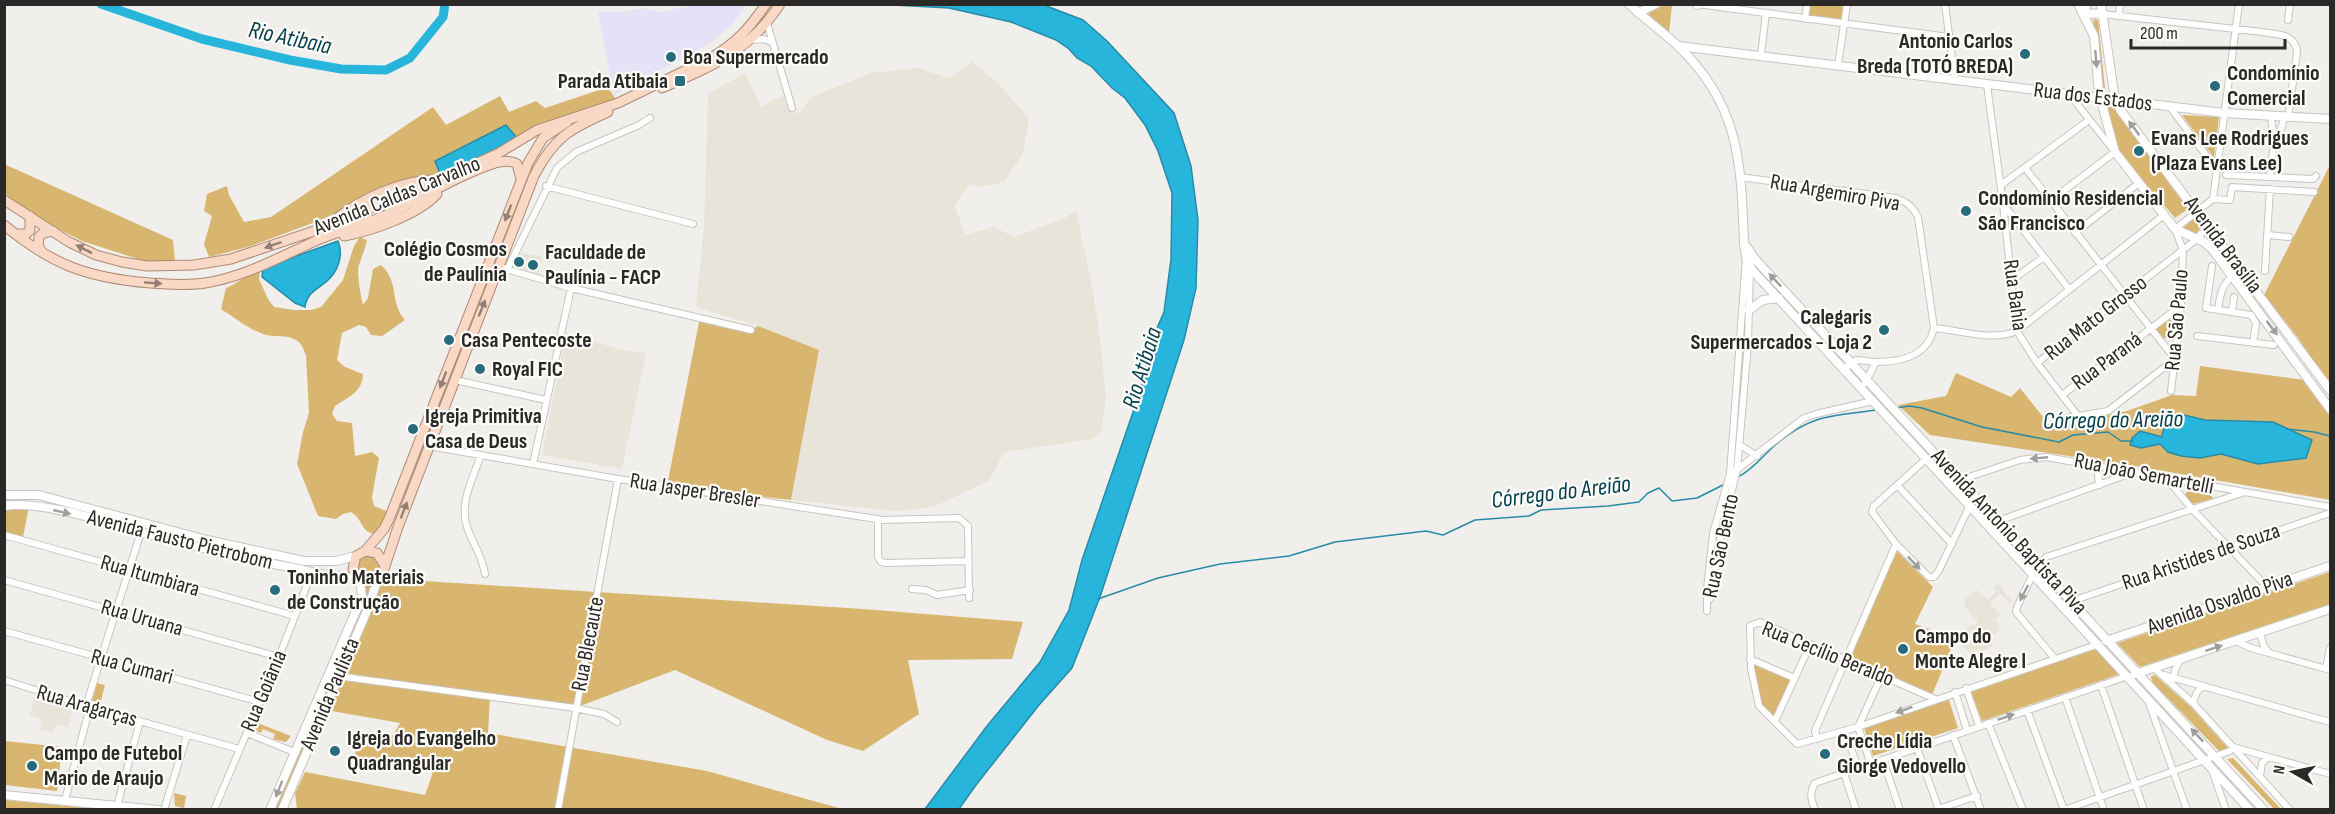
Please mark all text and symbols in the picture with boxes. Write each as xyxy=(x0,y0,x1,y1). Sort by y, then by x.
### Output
scale bar xyxy=(2131,12,2286,50)
water label: Rio Atibaia xyxy=(246,15,334,61)
text: 200 m xyxy=(2140,23,2178,44)
place label: Antonio Carlos Breda (TOTÓ BREDA) xyxy=(1857,28,2013,80)
place label: Boa Supermercado xyxy=(683,44,829,71)
marker: Antonio Carlos Breda (TOTÓ BREDA) xyxy=(2018,47,2032,61)
one-way arrow xyxy=(2091,49,2101,68)
marker: Boa Supermercado xyxy=(664,50,678,64)
place label: Condomínio Comercial xyxy=(2227,60,2320,112)
place label: Parada Atibaia xyxy=(558,68,668,95)
marker: Parada Atibaia xyxy=(673,74,687,88)
street label: Rua dos Estados xyxy=(2032,76,2154,118)
marker: Condomínio Comercial xyxy=(2208,79,2222,93)
one-way arrow xyxy=(2129,121,2141,136)
place label: Evans Lee Rodrigues (Plaza Evans Lee) xyxy=(2151,125,2309,177)
marker: Evans Lee Rodrigues (Plaza Evans Lee) xyxy=(2132,144,2146,158)
street label: Avenida Caldas Carvalho xyxy=(309,150,484,242)
street label: Rua Argemiro Piva xyxy=(1768,168,1902,218)
place label: Condomínio Residencial São Francisco xyxy=(1978,185,2163,237)
street label: Avenida Brasília xyxy=(2177,190,2268,299)
one-way arrow xyxy=(503,204,512,222)
marker: Condomínio Residencial São Francisco xyxy=(1959,204,1973,218)
place label: Colégio Cosmos de Paulínia xyxy=(384,236,507,288)
place label: Faculdade de Paulínia - FACP xyxy=(545,239,661,291)
one-way arrow xyxy=(264,241,282,250)
one-way arrow xyxy=(75,244,92,254)
marker: Colégio Cosmos de Paulínia xyxy=(512,255,526,269)
marker: Faculdade de Paulínia - FACP xyxy=(526,258,540,272)
street label: Rua Bahia xyxy=(1997,258,2033,332)
street label: Rua São Paulo xyxy=(2159,268,2195,372)
street label: Rua Mato Grosso xyxy=(2039,270,2153,366)
one-way arrow xyxy=(1768,273,1782,288)
one-way arrow xyxy=(144,278,163,288)
one-way arrow xyxy=(478,299,488,317)
place label: Calegaris Supermercados - Loja 2 xyxy=(1691,304,1872,356)
one-way arrow xyxy=(2266,321,2278,336)
water label: Rio Atibaia xyxy=(1116,323,1168,412)
marker: Calegaris Supermercados - Loja 2 xyxy=(1877,323,1891,337)
street label: Rua Paraná xyxy=(2066,326,2148,396)
place label: Casa Pentecoste xyxy=(461,327,592,354)
marker: Casa Pentecoste xyxy=(442,333,456,347)
place label: Royal FIC xyxy=(492,356,563,383)
marker: Royal FIC xyxy=(473,362,487,376)
one-way arrow xyxy=(438,371,448,389)
place label: Igreja Primitiva Casa de Deus xyxy=(425,403,542,455)
water label: Córrego do Areião xyxy=(2043,404,2184,436)
marker: Igreja Primitiva Casa de Deus xyxy=(406,422,420,436)
street label: Avenida Antonio Baptista Piva xyxy=(1924,443,2093,621)
street label: Rua João Semartelli xyxy=(2072,447,2216,501)
one-way arrow xyxy=(2029,453,2048,463)
street label: Rua Jasper Bresler xyxy=(628,467,762,515)
water label: Córrego do Areião xyxy=(1490,469,1633,515)
street label: Rua São Bento xyxy=(1697,491,1745,601)
one-way arrow xyxy=(400,500,410,518)
street label: Avenida Fausto Pietrobom xyxy=(84,504,275,576)
one-way arrow xyxy=(53,507,71,517)
street label: Rua Aristides de Souza xyxy=(2118,517,2284,597)
street label: Rua Itumbiara xyxy=(97,549,203,603)
one-way arrow xyxy=(1907,555,1921,570)
place label: Toninho Materiais de Construção xyxy=(287,564,424,616)
street label: Avenida Osvaldo Piva xyxy=(2143,565,2296,641)
marker: Toninho Materiais de Construção xyxy=(268,583,282,597)
one-way arrow xyxy=(2019,585,2029,602)
street label: Rua Uruana xyxy=(98,593,186,643)
street label: Rua Blecaute xyxy=(566,594,610,694)
street label: Rua Cecílio Beraldo xyxy=(1758,615,1898,693)
place label: Campo do Monte Alegre l xyxy=(1915,623,2026,675)
street label: Avenida Paulista xyxy=(294,634,366,755)
marker: Campo do Monte Alegre l xyxy=(1896,642,1910,656)
street label: Rua Cumari xyxy=(88,643,176,691)
one-way arrow xyxy=(2205,643,2223,652)
street label: Rua Goiânia xyxy=(235,646,293,736)
street label: Rua Aragarças xyxy=(34,679,141,733)
one-way arrow xyxy=(1895,705,1913,715)
one-way arrow xyxy=(1997,712,2015,722)
place label: Igreja do Evangelho Quadrangular xyxy=(347,725,496,777)
place label: Creche Lídia Giorge Vedovello xyxy=(1837,728,1966,780)
one-way arrow xyxy=(2190,729,2204,743)
place label: Campo de Futebol Mario de Araujo xyxy=(44,740,182,792)
north arrow xyxy=(2263,742,2323,802)
marker: Igreja do Evangelho Quadrangular xyxy=(328,744,342,758)
marker: Creche Lídia Giorge Vedovello xyxy=(1818,747,1832,761)
marker: Campo de Futebol Mario de Araujo xyxy=(25,759,39,773)
text: N xyxy=(2270,764,2290,776)
one-way arrow xyxy=(274,780,284,798)

